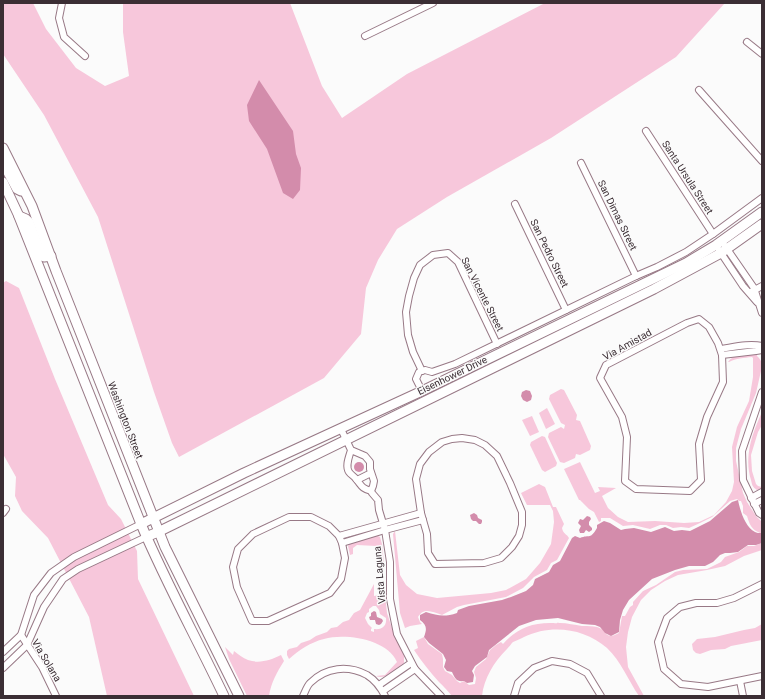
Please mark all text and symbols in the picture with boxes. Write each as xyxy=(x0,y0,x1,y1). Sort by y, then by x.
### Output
street label: Santa Ursula Street xyxy=(660,138,715,216)
street label: San Dimas Street xyxy=(596,178,639,252)
street label: San Pedro Street xyxy=(528,217,571,289)
street label: San Vicente Street xyxy=(459,255,506,333)
street label: Via Amistad xyxy=(601,327,654,362)
street label: Eisenhower Drive xyxy=(415,354,489,397)
street label: Washington Street xyxy=(106,380,145,460)
street label: Vista Laguna xyxy=(371,546,388,604)
street label: Via Solana xyxy=(30,637,63,683)

